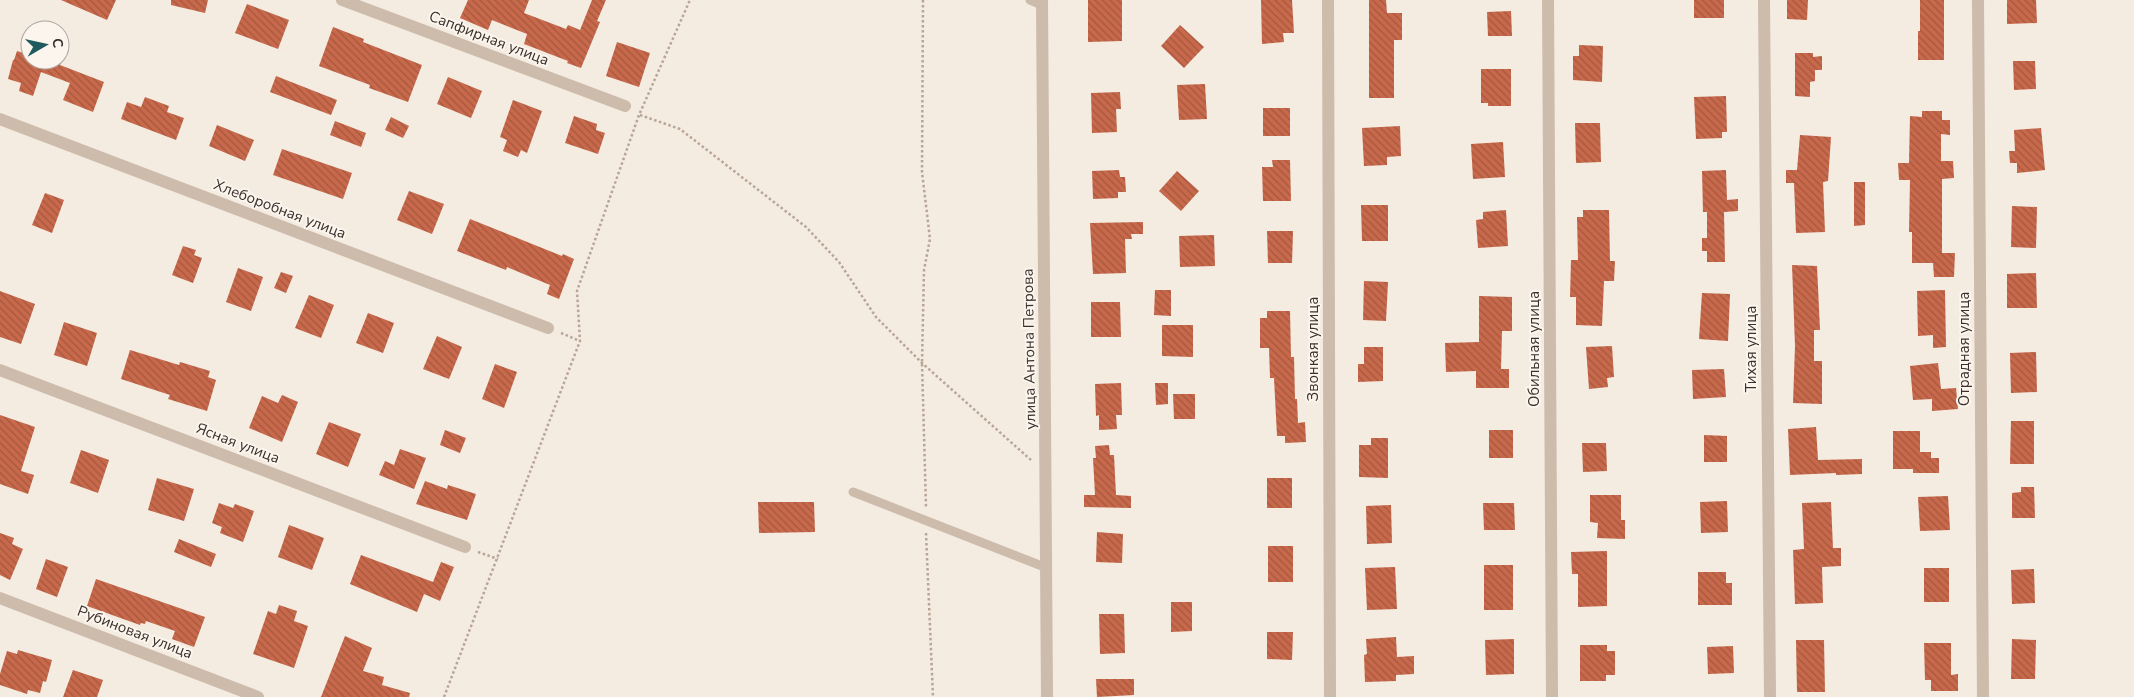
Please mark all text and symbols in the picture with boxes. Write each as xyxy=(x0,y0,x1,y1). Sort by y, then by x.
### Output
street label: Сапфирная улица xyxy=(426,6,552,70)
north arrow xyxy=(20,20,70,70)
text: С xyxy=(47,37,68,50)
street label: Хлеборобная улица xyxy=(211,175,349,243)
street label: улица Антона Петрова xyxy=(1018,268,1040,430)
street label: Обильная улица xyxy=(1524,291,1544,407)
street label: Отрадная улица xyxy=(1954,292,1974,406)
street label: Звонкая улица xyxy=(1303,297,1323,401)
street label: Тихая улица xyxy=(1741,306,1761,392)
street label: Ясная улица xyxy=(193,418,283,468)
street label: Рубиновая улица xyxy=(74,601,196,663)

